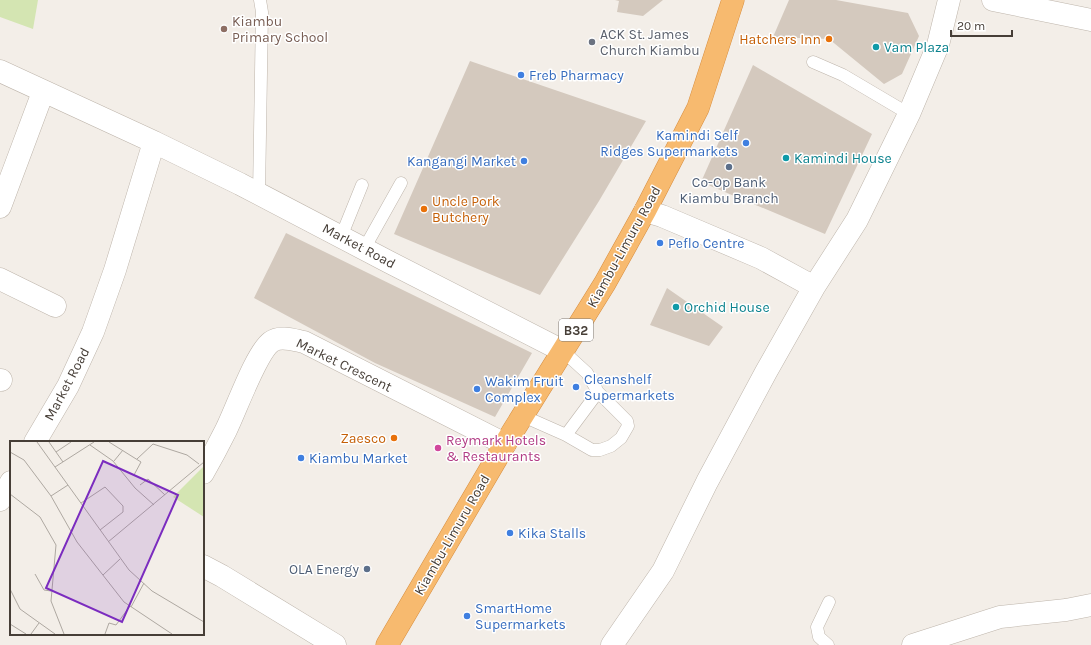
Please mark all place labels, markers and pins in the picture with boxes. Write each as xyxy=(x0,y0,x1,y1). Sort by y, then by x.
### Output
place label: Kiambu Primary School xyxy=(232,13,328,46)
marker: Kiambu Primary School xyxy=(219,24,229,34)
place label: ACK St. James Church Kiambu xyxy=(600,26,700,59)
place label: Hatchers Inn xyxy=(739,31,821,48)
marker: Hatchers Inn xyxy=(824,34,834,44)
marker: ACK St. James Church Kiambu xyxy=(587,37,597,47)
place label: Vam Plaza xyxy=(884,39,949,56)
marker: Vam Plaza xyxy=(871,42,881,52)
place label: Freb Pharmacy xyxy=(529,67,624,84)
marker: Freb Pharmacy xyxy=(516,70,526,80)
place label: Kamindi Self Ridges Supermarkets xyxy=(600,127,738,160)
marker: Kamindi Self Ridges Supermarkets xyxy=(741,138,751,148)
place label: Kamindi House xyxy=(794,150,892,167)
place label: Kangangi Market xyxy=(407,153,516,170)
marker: Kamindi House xyxy=(781,153,791,163)
marker: Kangangi Market xyxy=(519,156,529,166)
marker: Co-Op Bank Kiambu Branch xyxy=(724,162,734,172)
place label: Co-Op Bank Kiambu Branch xyxy=(679,174,779,207)
place label: Uncle Pork Butchery xyxy=(432,193,500,226)
marker: Uncle Pork Butchery xyxy=(419,204,429,214)
place label: Peflo Centre xyxy=(668,235,744,252)
marker: Peflo Centre xyxy=(655,238,665,248)
place label: Orchid House xyxy=(684,299,770,316)
marker: Orchid House xyxy=(671,302,681,312)
place label: Cleanshelf Supermarkets xyxy=(584,371,675,404)
place label: Wakim Fruit Complex xyxy=(485,373,564,406)
marker: Cleanshelf Supermarkets xyxy=(571,382,581,392)
marker: Wakim Fruit Complex xyxy=(472,384,482,394)
place label: Zaesco xyxy=(341,430,386,447)
place label: Reymark Hotels & Restaurants xyxy=(446,432,546,465)
marker: Zaesco xyxy=(389,433,399,443)
marker: Reymark Hotels & Restaurants xyxy=(433,443,443,453)
place label: Kiambu Market xyxy=(309,450,408,467)
marker: Kiambu Market xyxy=(296,453,306,463)
place label: Kika Stalls xyxy=(518,525,586,542)
marker: Kika Stalls xyxy=(505,528,515,538)
place label: OLA Energy xyxy=(289,561,359,578)
marker: OLA Energy xyxy=(362,564,372,574)
place label: SmartHome Supermarkets xyxy=(475,600,566,633)
marker: SmartHome Supermarkets xyxy=(462,611,472,621)

